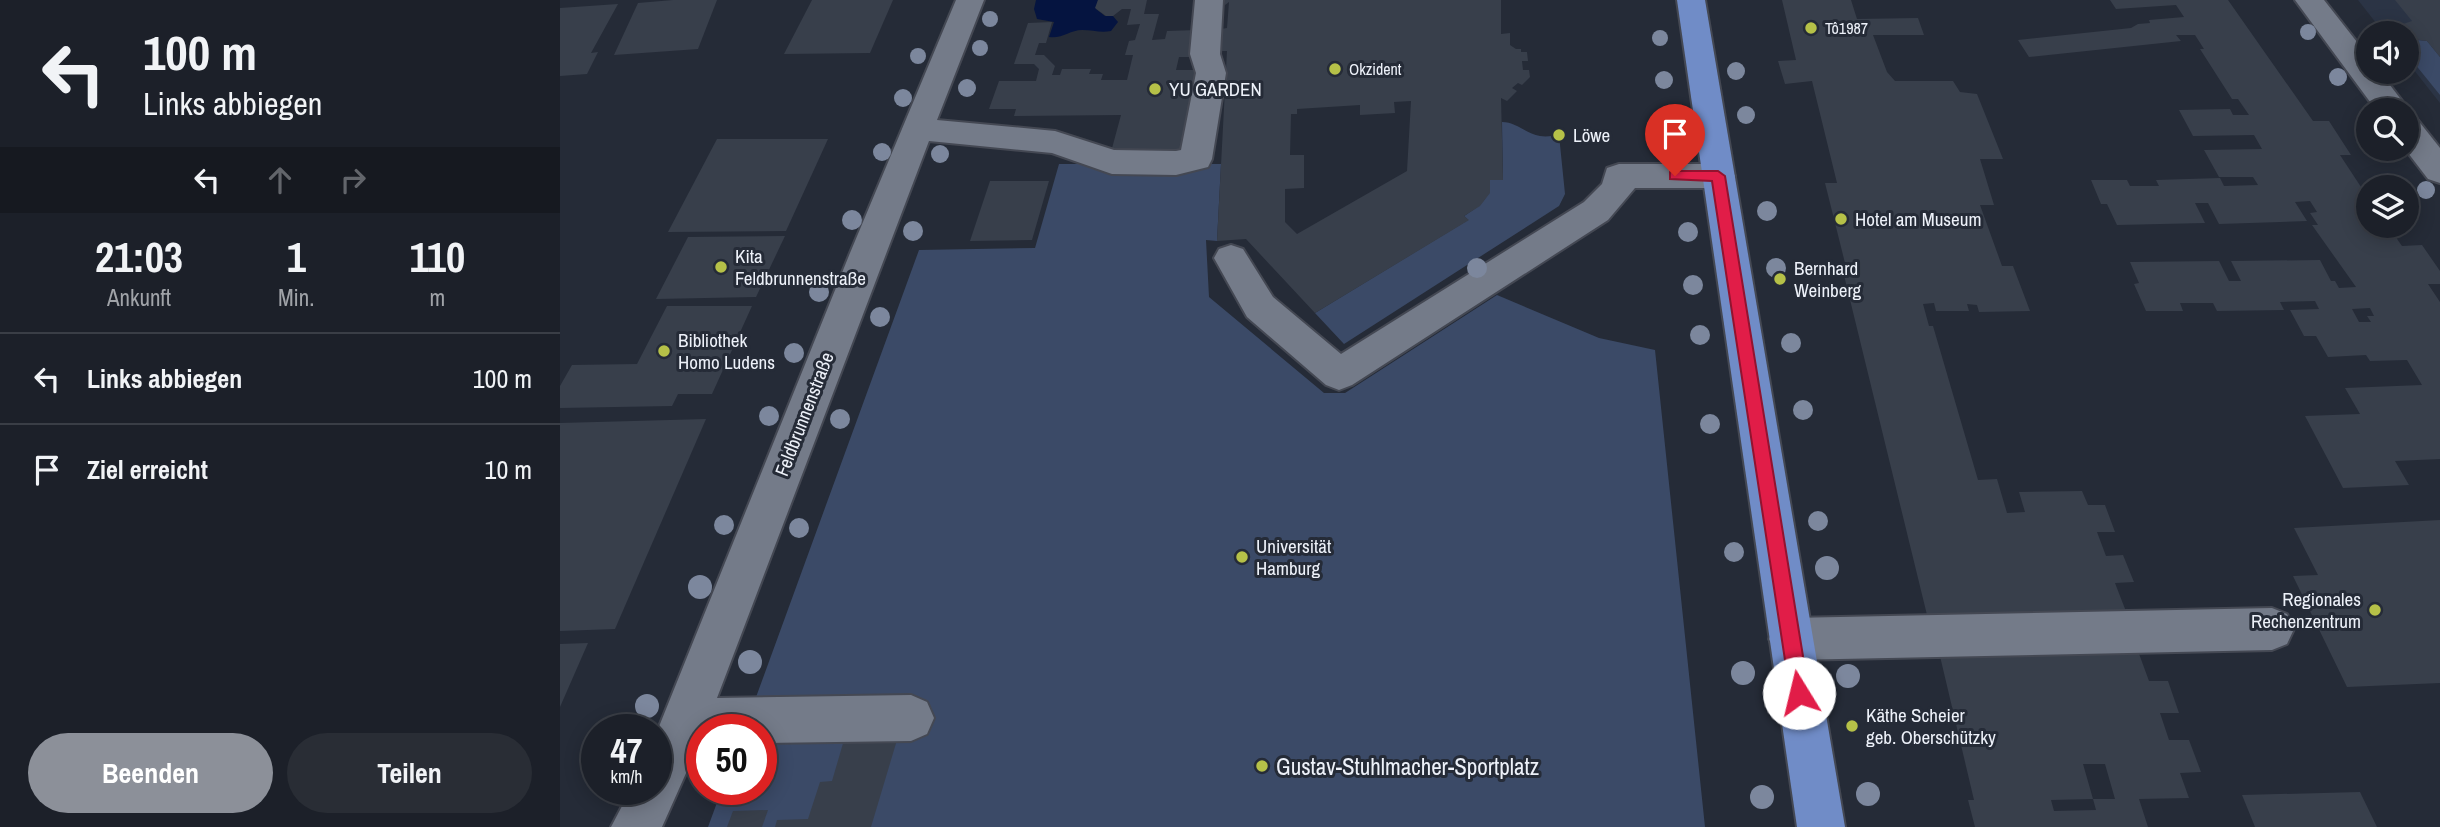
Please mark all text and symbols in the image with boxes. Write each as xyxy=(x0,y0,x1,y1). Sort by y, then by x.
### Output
place label: Tô1987 xyxy=(1825,17,1868,39)
text: 100 m xyxy=(143,19,257,85)
marker: Tô1987 xyxy=(1803,20,1819,36)
map controls xyxy=(2356,21,2419,238)
button: sound xyxy=(2356,21,2419,84)
icon: left xyxy=(28,28,119,119)
place label: Okzident xyxy=(1349,58,1402,80)
marker: Okzident xyxy=(1327,61,1343,77)
place label: YU GARDEN xyxy=(1169,76,1262,102)
marker: YU GARDEN xyxy=(1147,81,1163,97)
text: Links abbiegen xyxy=(143,82,322,125)
button: search xyxy=(2356,98,2419,161)
pin xyxy=(1645,104,1705,176)
icon: arrive xyxy=(1656,115,1694,153)
place label: Löwe xyxy=(1573,122,1610,148)
marker: Löwe xyxy=(1551,127,1567,143)
icon: left xyxy=(188,161,226,199)
icon: ahead xyxy=(261,161,299,199)
icon: right xyxy=(334,161,372,199)
button: layers xyxy=(2356,175,2419,238)
place label: Hotel am Museum xyxy=(1855,206,1981,232)
marker: Hotel am Museum xyxy=(1833,211,1849,227)
text: 21:03 xyxy=(95,229,183,285)
text: 1 xyxy=(287,229,306,285)
text: 110 xyxy=(409,229,465,285)
place label: Kita Feldbrunnenstraße xyxy=(735,243,866,291)
place label: Bernhard Weinberg xyxy=(1794,255,1862,303)
marker: Kita Feldbrunnenstraße xyxy=(713,259,729,275)
marker: Bernhard Weinberg xyxy=(1772,271,1788,287)
text: Ankunft xyxy=(107,282,171,313)
text: Min. xyxy=(278,282,315,313)
text: m xyxy=(429,282,445,313)
place label: Bibliothek Homo Ludens xyxy=(678,327,775,375)
marker: Bibliothek Homo Ludens xyxy=(656,343,672,359)
street label: Feldbrunnenstraße xyxy=(768,348,840,480)
icon: left xyxy=(28,360,66,398)
text: Links abbiegen xyxy=(87,361,242,396)
text: 100 m xyxy=(473,361,532,396)
icon: arrive xyxy=(28,451,66,489)
text: Ziel erreicht xyxy=(87,452,208,487)
text: 10 m xyxy=(485,452,532,487)
place label: Universität Hamburg xyxy=(1256,533,1332,581)
marker: Universität Hamburg xyxy=(1234,549,1250,565)
place label: Regionales Rechenzentrum xyxy=(2251,586,2361,634)
marker: Regionales Rechenzentrum xyxy=(2367,602,2383,618)
position arrow xyxy=(1762,656,1836,730)
place label: Käthe Scheier geb. Oberschützky xyxy=(1866,702,1996,750)
speed limit sign: 50 xyxy=(686,714,777,805)
marker: Käthe Scheier geb. Oberschützky xyxy=(1844,718,1860,734)
text: 47 xyxy=(611,727,642,774)
button: Beenden xyxy=(28,733,273,813)
button: Teilen xyxy=(287,733,532,813)
place label: Gustav-Stuhlmacher-Sportplatz xyxy=(1276,751,1539,782)
marker: Gustav-Stuhlmacher-Sportplatz xyxy=(1254,758,1270,774)
text: km/h xyxy=(611,764,643,789)

